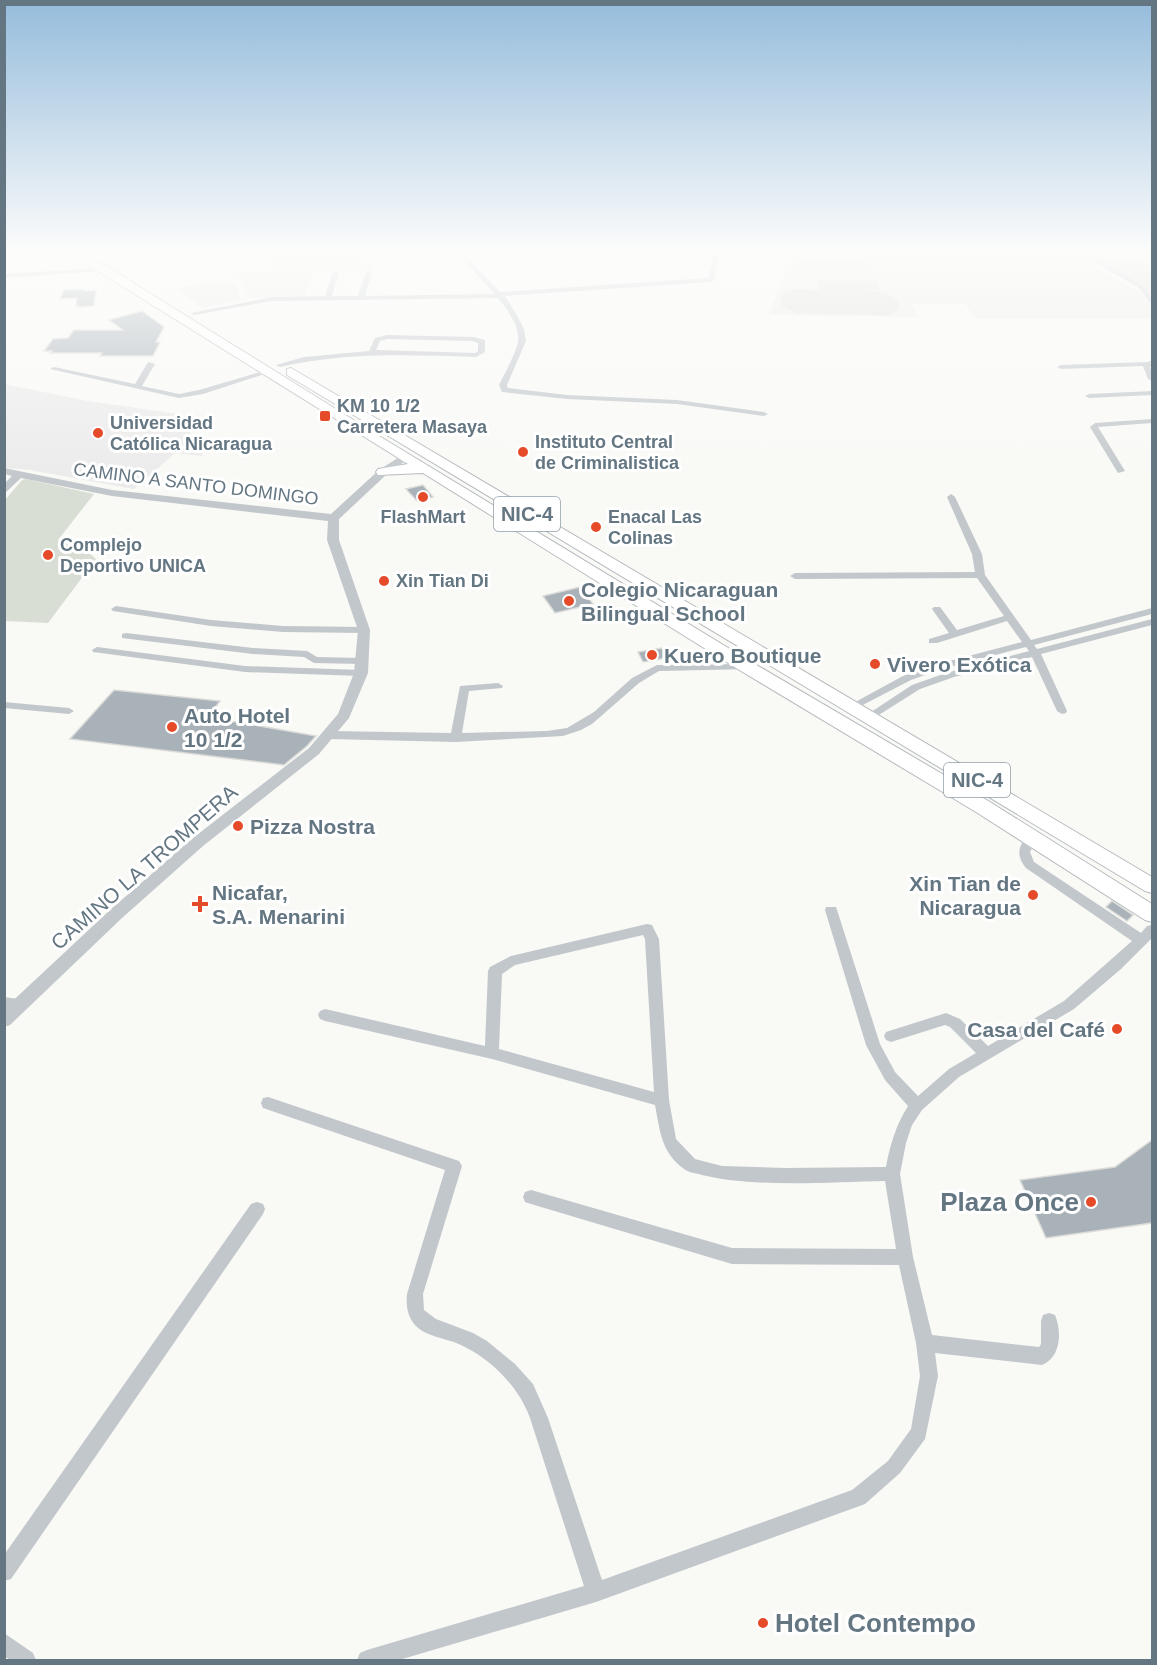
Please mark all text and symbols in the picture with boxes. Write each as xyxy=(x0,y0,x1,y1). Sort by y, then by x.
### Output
place label: KM 10 1/2 Carretera Masaya xyxy=(337,396,488,437)
marker: KM 10 1/2 Carretera Masaya xyxy=(318,409,332,423)
place label: Universidad Católica Nicaragua xyxy=(110,413,273,454)
marker: Universidad Católica Nicaragua xyxy=(91,426,105,440)
place label: Instituto Central de Criminalistica xyxy=(535,432,680,473)
marker: Instituto Central de Criminalistica xyxy=(516,445,530,459)
street label: CAMINO A SANTO DOMINGO xyxy=(72,459,320,509)
marker: FlashMart xyxy=(416,490,430,504)
road number: NIC-4 xyxy=(494,497,560,531)
place label: FlashMart xyxy=(380,507,466,527)
place label: Enacal Las Colinas xyxy=(608,507,702,548)
marker: Enacal Las Colinas xyxy=(589,520,603,534)
place label: Complejo Deportivo UNICA xyxy=(60,535,206,576)
marker: Complejo Deportivo UNICA xyxy=(41,548,55,562)
place label: Xin Tian Di xyxy=(396,571,489,591)
marker: Xin Tian Di xyxy=(377,574,391,588)
place label: Colegio Nicaraguan Bilingual School xyxy=(581,578,778,625)
marker: Colegio Nicaraguan Bilingual School xyxy=(562,594,576,608)
place label: Kuero Boutique xyxy=(664,644,822,667)
marker: Kuero Boutique xyxy=(645,648,659,662)
place label: Vivero Exótica xyxy=(887,653,1032,676)
marker: Vivero Exótica xyxy=(868,657,882,671)
place label: Auto Hotel 10 1/2 xyxy=(184,704,290,751)
marker: Auto Hotel 10 1/2 xyxy=(165,720,179,734)
road number: NIC-4 xyxy=(944,763,1010,797)
street label: CAMINO LA TROMPERA xyxy=(46,780,242,954)
place label: Pizza Nostra xyxy=(250,815,375,838)
marker: Pizza Nostra xyxy=(231,819,245,833)
place label: Xin Tian de Nicaragua xyxy=(909,872,1021,919)
place label: Nicafar, S.A. Menarini xyxy=(212,881,345,928)
marker: Xin Tian de Nicaragua xyxy=(1026,888,1040,902)
marker: Nicafar, S.A. Menarini xyxy=(193,897,207,911)
place label: Casa del Café xyxy=(967,1018,1105,1041)
marker: Casa del Café xyxy=(1110,1022,1124,1036)
place label: Plaza Once xyxy=(940,1187,1079,1217)
marker: Plaza Once xyxy=(1084,1195,1098,1209)
place label: Hotel Contempo xyxy=(775,1608,976,1638)
marker: Hotel Contempo xyxy=(756,1616,770,1630)

